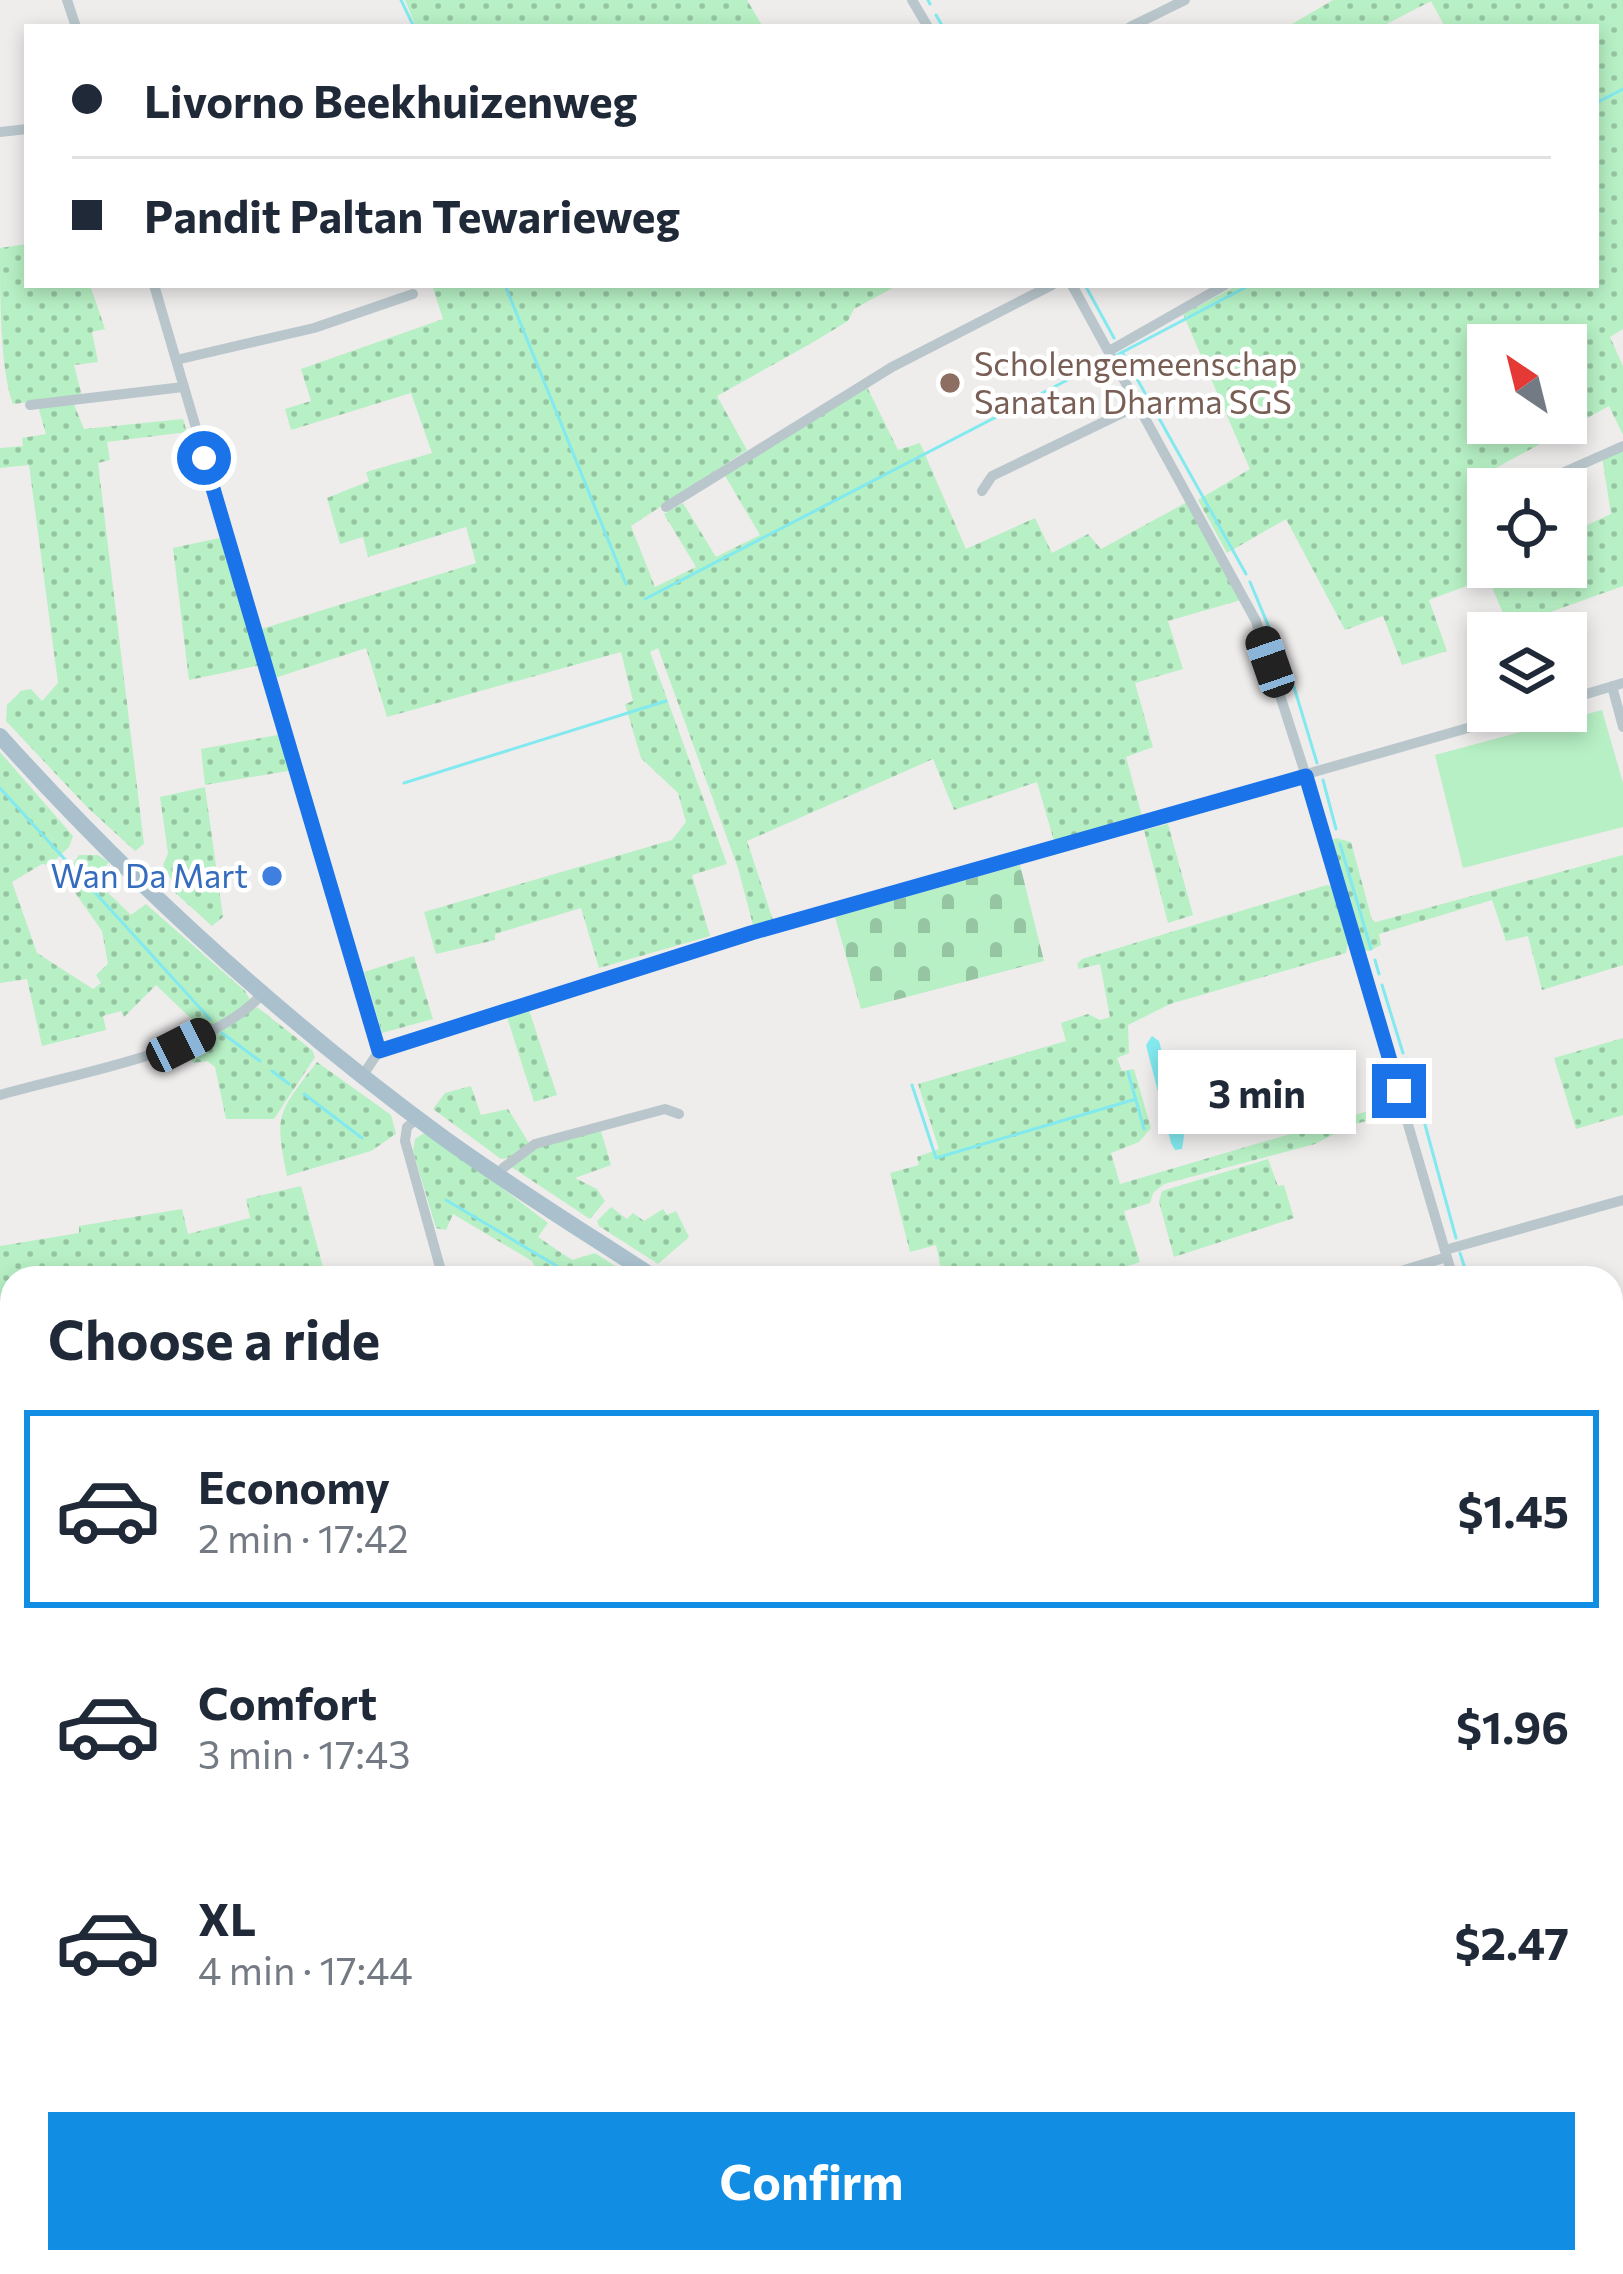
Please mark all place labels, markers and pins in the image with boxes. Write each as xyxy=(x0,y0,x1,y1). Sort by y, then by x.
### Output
place label: Scholengemeenschap Sanatan Dharma SGS xyxy=(974,342,1298,421)
marker: Scholengemeenschap Sanatan Dharma SGS xyxy=(937,370,963,396)
place label: Wan Da Mart xyxy=(50,854,248,895)
marker: Wan Da Mart xyxy=(259,863,285,889)

